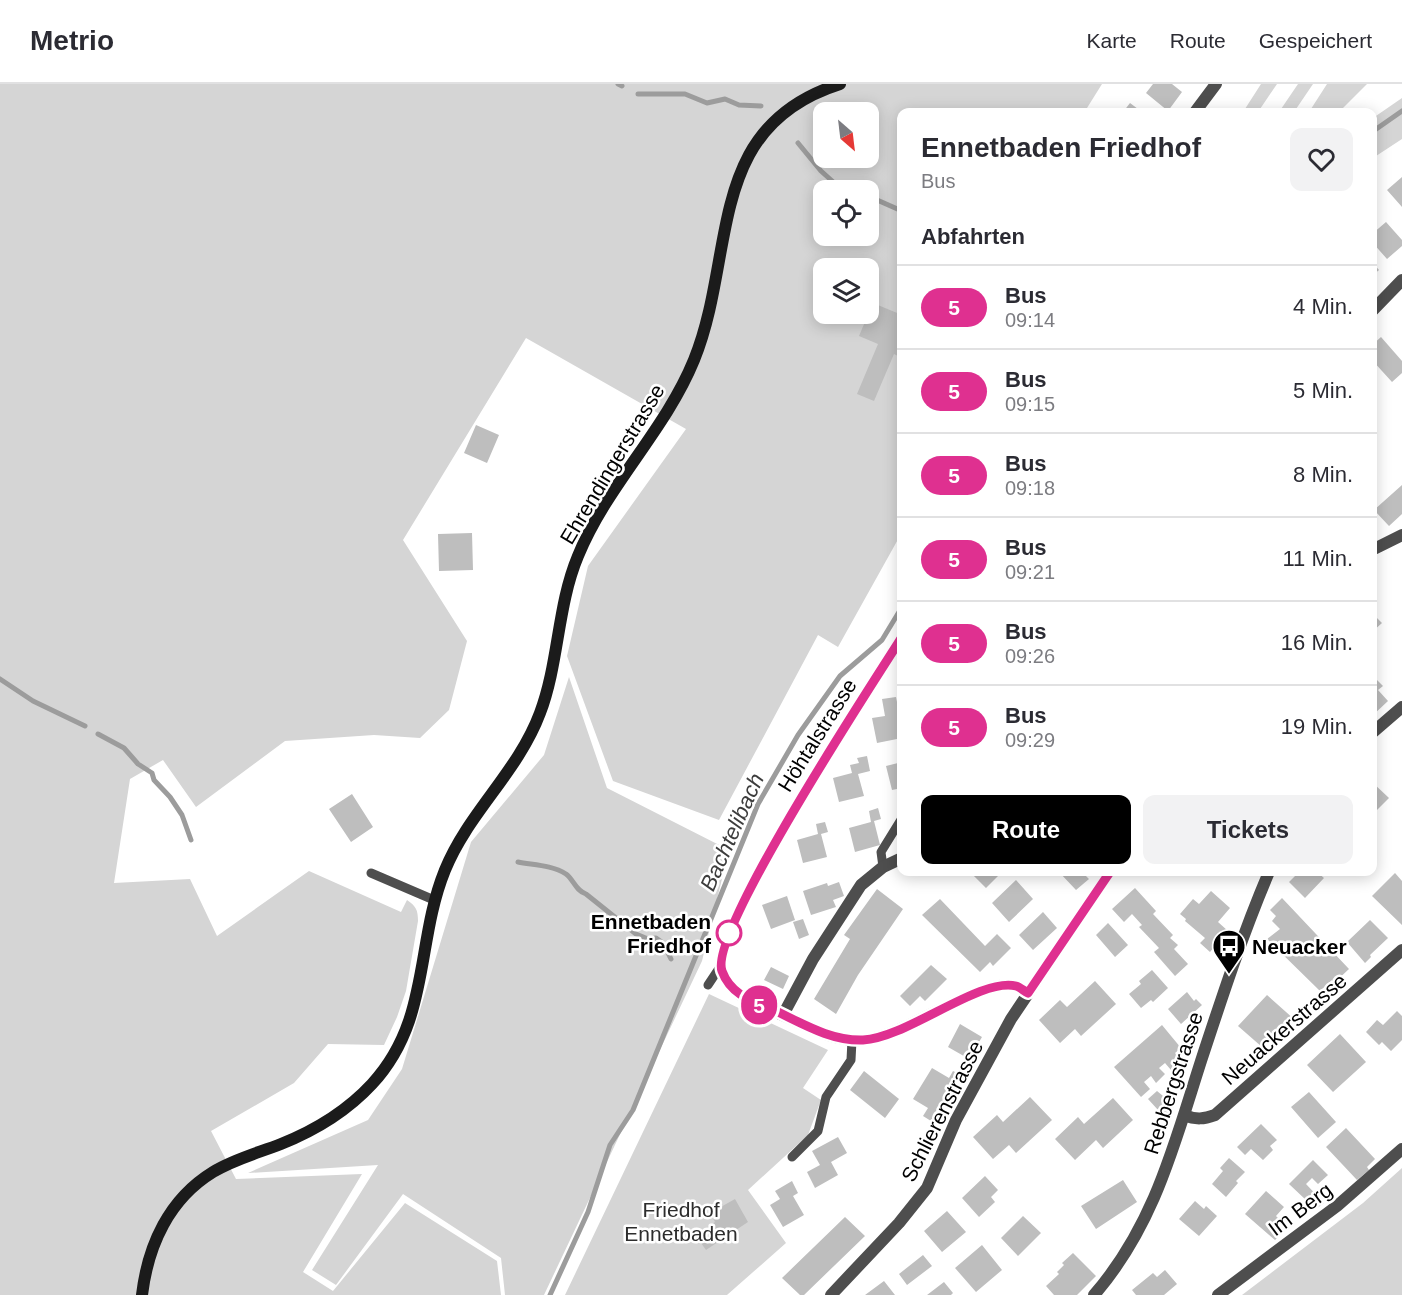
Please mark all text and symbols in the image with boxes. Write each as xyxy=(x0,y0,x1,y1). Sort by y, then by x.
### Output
text: Metrio xyxy=(30,25,114,56)
text: Karte xyxy=(1087,29,1137,52)
text: Route xyxy=(1170,29,1226,52)
text: Gespeichert xyxy=(1259,29,1372,52)
north arrow xyxy=(813,102,879,168)
map controls xyxy=(813,102,879,324)
button: heart xyxy=(1290,128,1353,191)
text: Ennetbaden Friedhof xyxy=(921,132,1201,163)
text: Bus xyxy=(921,170,955,192)
button: locate xyxy=(813,180,879,246)
text: Abfahrten xyxy=(921,224,1025,249)
button: layers xyxy=(813,258,879,324)
text: Bus xyxy=(1005,283,1047,308)
text: 4 Min. xyxy=(1293,294,1353,319)
text: 5 xyxy=(948,296,960,319)
text: 09:14 xyxy=(1005,309,1055,331)
text: Bus xyxy=(1005,367,1047,392)
text: 5 Min. xyxy=(1293,378,1353,403)
street label: Ehrendingerstrasse xyxy=(555,380,669,548)
text: 5 xyxy=(948,380,960,403)
text: 09:15 xyxy=(1005,393,1055,415)
text: Bus xyxy=(1005,451,1047,476)
text: 8 Min. xyxy=(1293,462,1353,487)
text: 5 xyxy=(948,464,960,487)
text: 09:18 xyxy=(1005,477,1055,499)
text: Bus xyxy=(1005,535,1047,560)
text: 11 Min. xyxy=(1282,546,1353,571)
text: 5 xyxy=(948,548,960,571)
text: 09:21 xyxy=(1005,561,1055,583)
text: Bus xyxy=(1005,619,1047,644)
text: 16 Min. xyxy=(1281,630,1353,655)
text: 5 xyxy=(948,632,960,655)
text: 09:26 xyxy=(1005,645,1055,667)
street label: Höhtalstrasse xyxy=(773,674,861,796)
text: Bus xyxy=(1005,703,1047,728)
text: 19 Min. xyxy=(1281,714,1353,739)
text: 5 xyxy=(948,716,960,739)
text: 09:29 xyxy=(1005,729,1055,751)
water label: Bachtelibach xyxy=(695,769,769,895)
button: Route xyxy=(921,795,1131,864)
button: Tickets xyxy=(1143,795,1353,864)
place label: Ennetbaden Friedhof xyxy=(591,910,712,957)
marker: Ennetbaden Friedhof xyxy=(716,920,742,946)
bus stop icon: Neuacker xyxy=(1211,928,1247,975)
place label: Neuacker xyxy=(1252,935,1347,958)
street label: Neuackerstrasse xyxy=(1217,969,1351,1089)
line badge: 5 xyxy=(740,986,778,1024)
text: 5 xyxy=(753,994,765,1017)
street label: Rebbergstrasse xyxy=(1139,1009,1207,1157)
street label: Schlierenstrasse xyxy=(897,1037,987,1185)
street label: Im Berg xyxy=(1264,1178,1336,1240)
park label: Friedhof Ennetbaden xyxy=(624,1198,738,1245)

